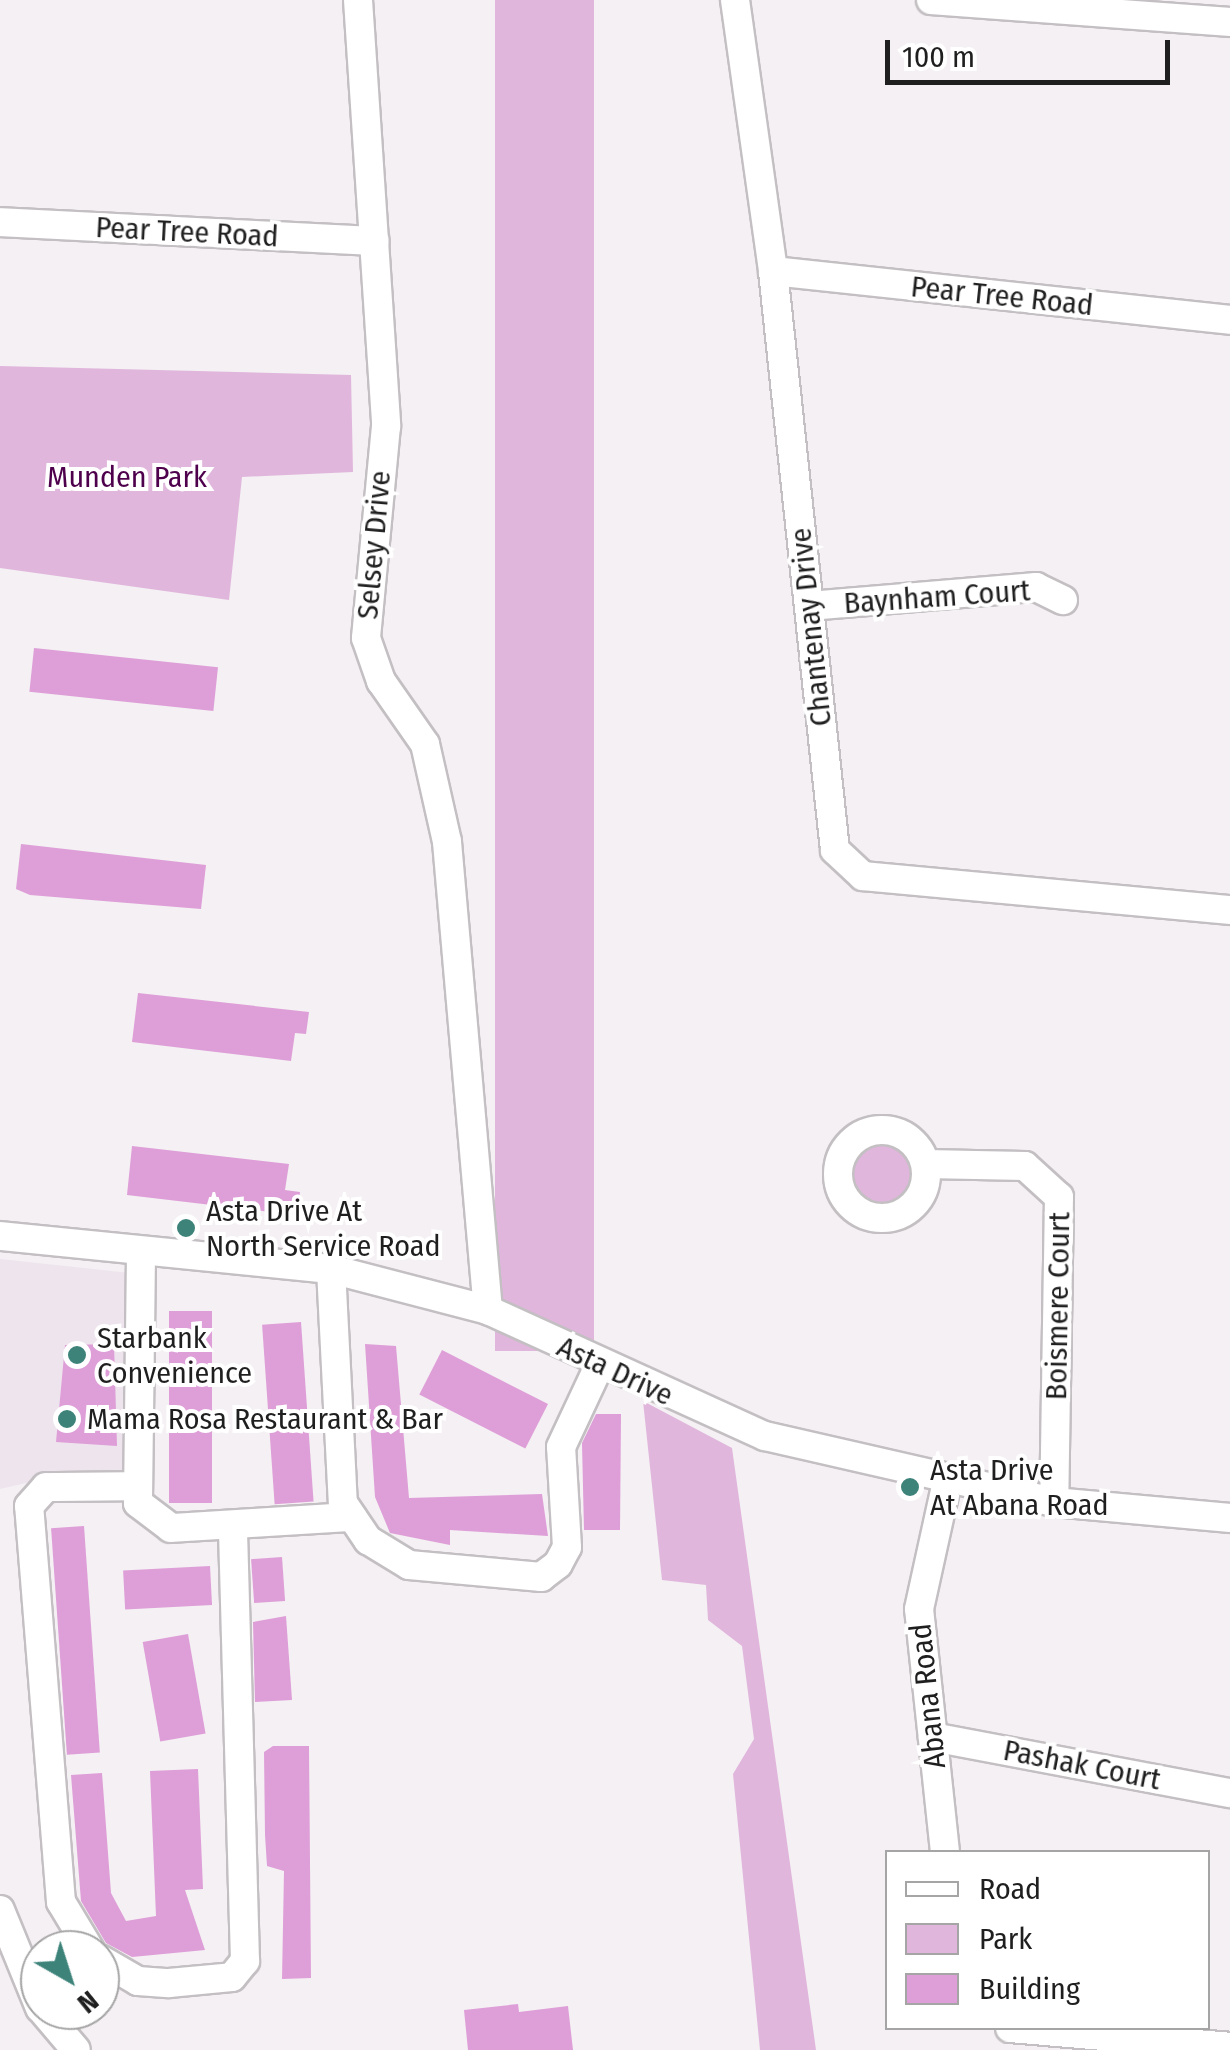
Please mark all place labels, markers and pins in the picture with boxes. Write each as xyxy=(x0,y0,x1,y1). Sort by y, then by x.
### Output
place label: Asta Drive At North Service Road xyxy=(206,1193,441,1264)
marker: Asta Drive At North Service Road xyxy=(175,1217,197,1239)
place label: Starbank Convenience xyxy=(97,1320,252,1390)
marker: Starbank Convenience xyxy=(66,1344,88,1366)
place label: Mama Rosa Restaurant & Bar xyxy=(87,1401,443,1437)
marker: Mama Rosa Restaurant & Bar xyxy=(56,1408,78,1430)
place label: Asta Drive At Abana Road xyxy=(930,1452,1109,1522)
marker: Asta Drive At Abana Road xyxy=(899,1476,921,1498)

